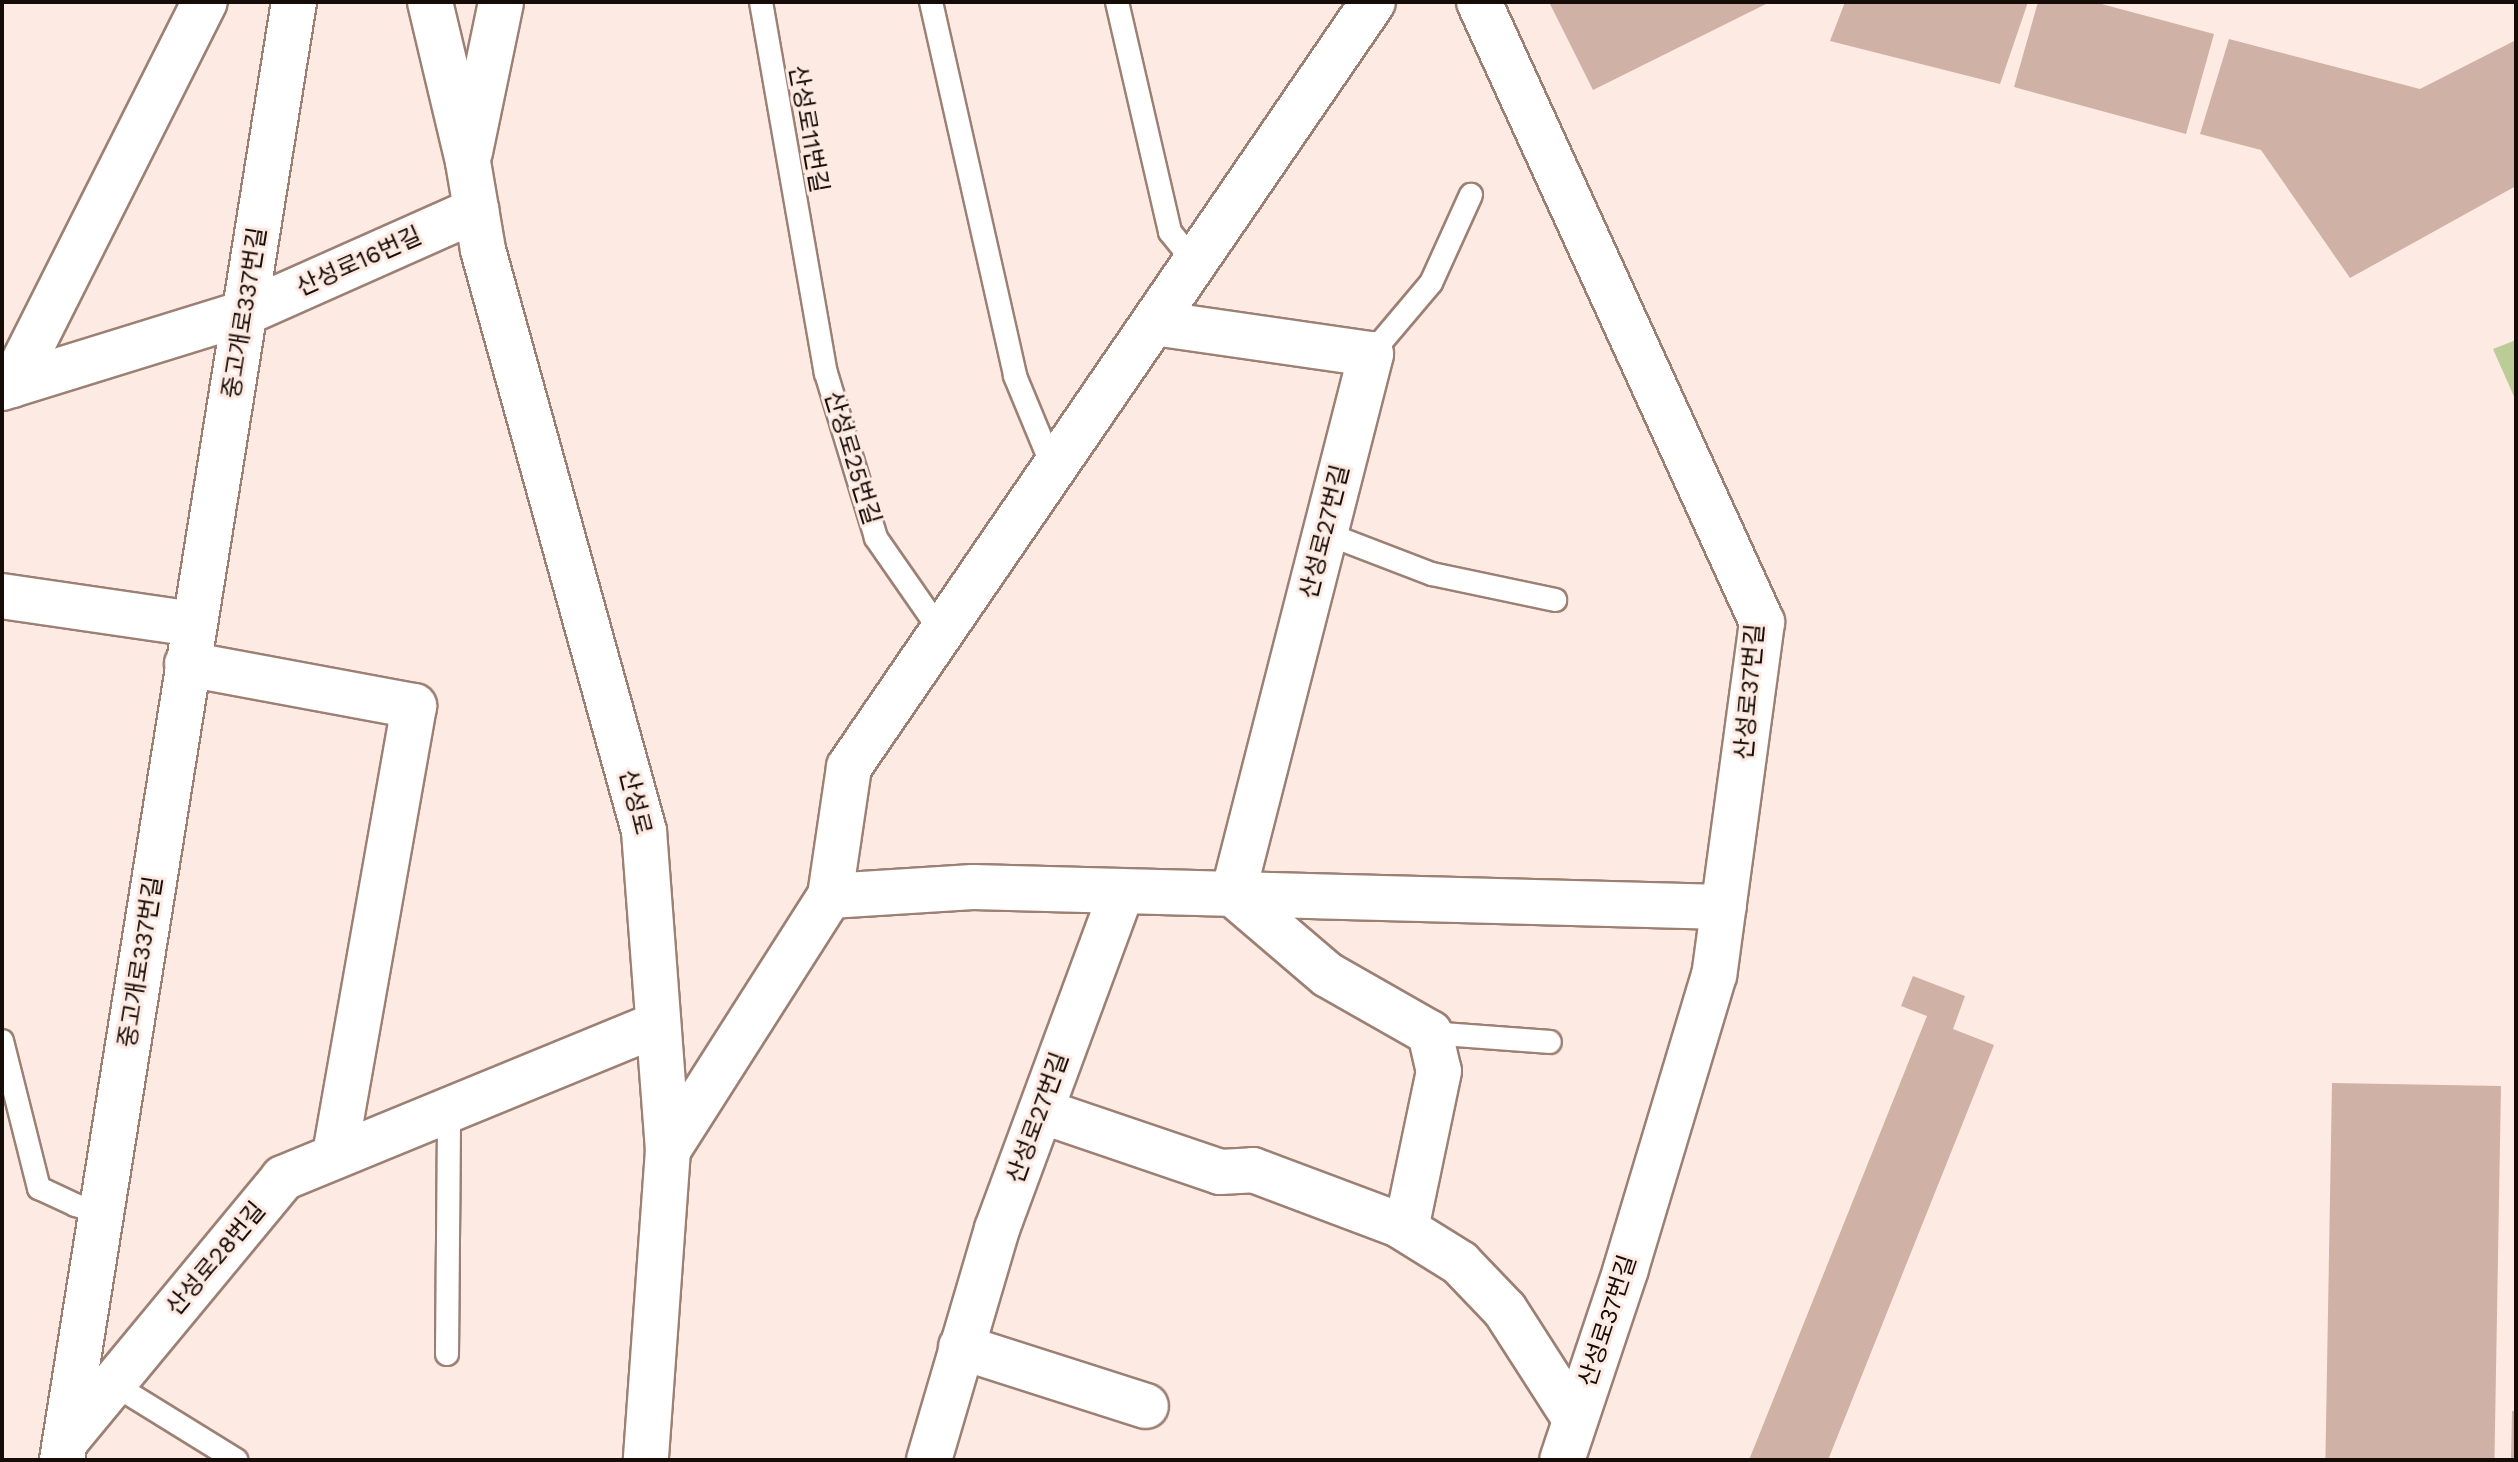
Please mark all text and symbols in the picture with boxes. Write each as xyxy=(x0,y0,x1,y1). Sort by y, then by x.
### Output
street label: 산성로11번길 xyxy=(783,63,833,195)
street label: 산성로16번길 xyxy=(292,222,426,302)
street label: 중고개로337번길 xyxy=(217,225,273,401)
street label: 산성로25번길 xyxy=(818,388,886,528)
street label: 산성로27번길 xyxy=(1294,462,1356,602)
street label: 산성로37번길 xyxy=(1730,623,1770,761)
street label: 산성로 xyxy=(613,766,657,838)
street label: 중고개로337번길 xyxy=(113,874,169,1050)
street label: 산성로27번길 xyxy=(1001,1049,1075,1187)
street label: 산성로28번길 xyxy=(160,1196,272,1322)
street label: 산성로37번길 xyxy=(1573,1251,1643,1391)

